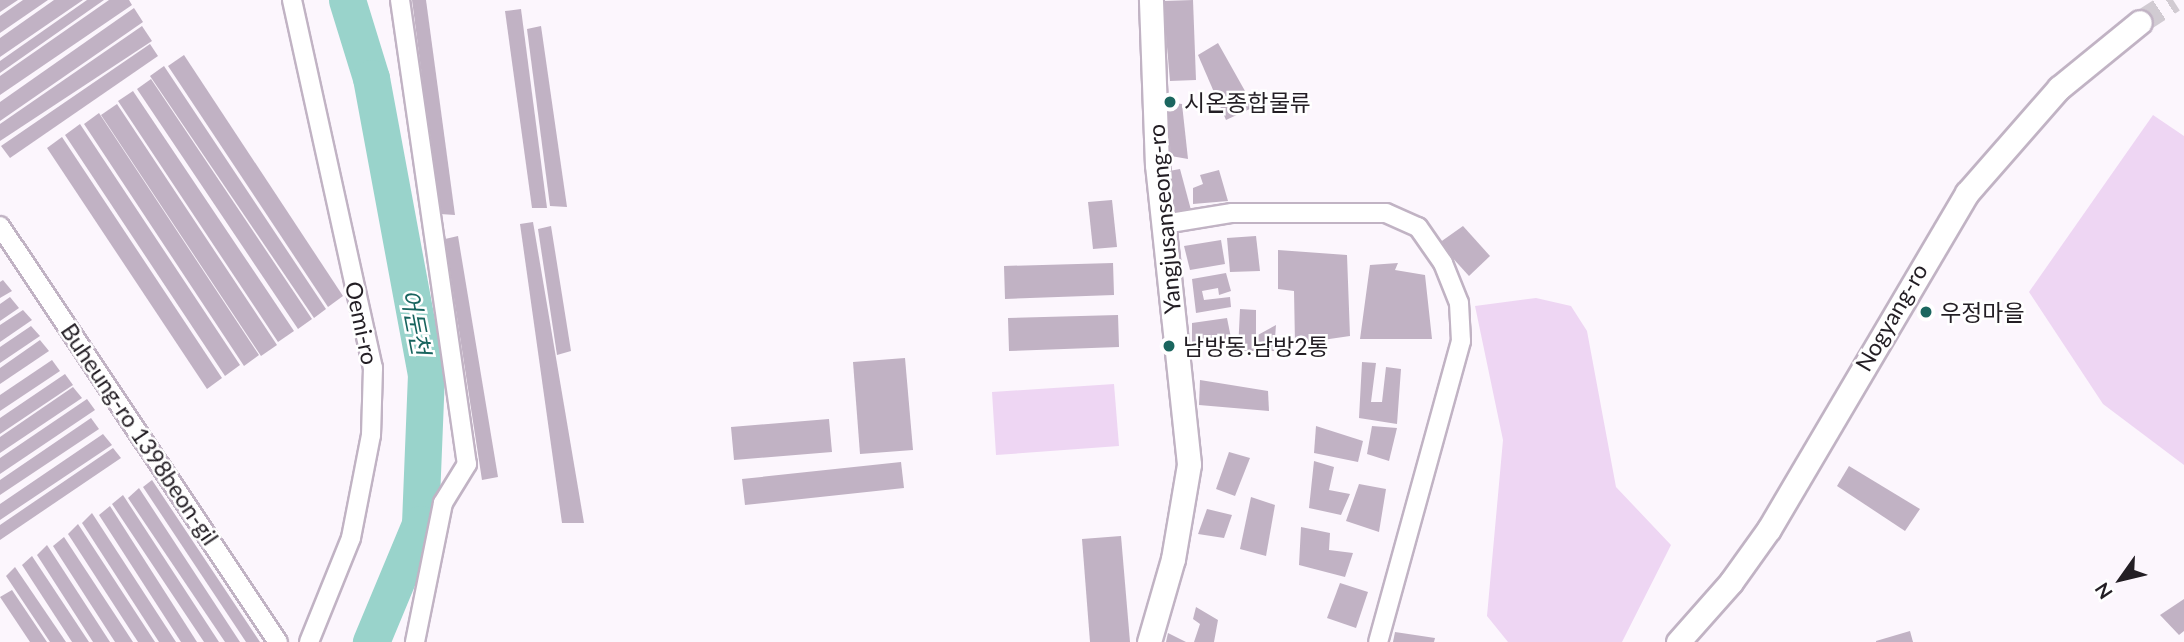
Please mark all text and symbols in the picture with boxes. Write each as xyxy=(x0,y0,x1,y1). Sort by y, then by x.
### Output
place label: 시온종합물류 xyxy=(1184,88,1311,116)
marker: 시온종합물류 xyxy=(1162,94,1178,110)
street label: Yangjusanseong-ro xyxy=(1142,123,1186,315)
street label: Nogyang-ro xyxy=(1849,258,1933,376)
street label: Oemi-ro xyxy=(340,279,384,367)
water label: 어둔천 xyxy=(396,287,436,357)
place label: 우정마을 xyxy=(1940,298,2025,326)
marker: 우정마을 xyxy=(1918,304,1934,320)
street label: Buheung-ro 1398beon-gil xyxy=(56,318,224,550)
place label: 남방동.남방2통 xyxy=(1183,332,1329,360)
marker: 남방동.남방2통 xyxy=(1161,338,1177,354)
north arrow xyxy=(2086,544,2156,614)
text: N xyxy=(2090,579,2117,604)

